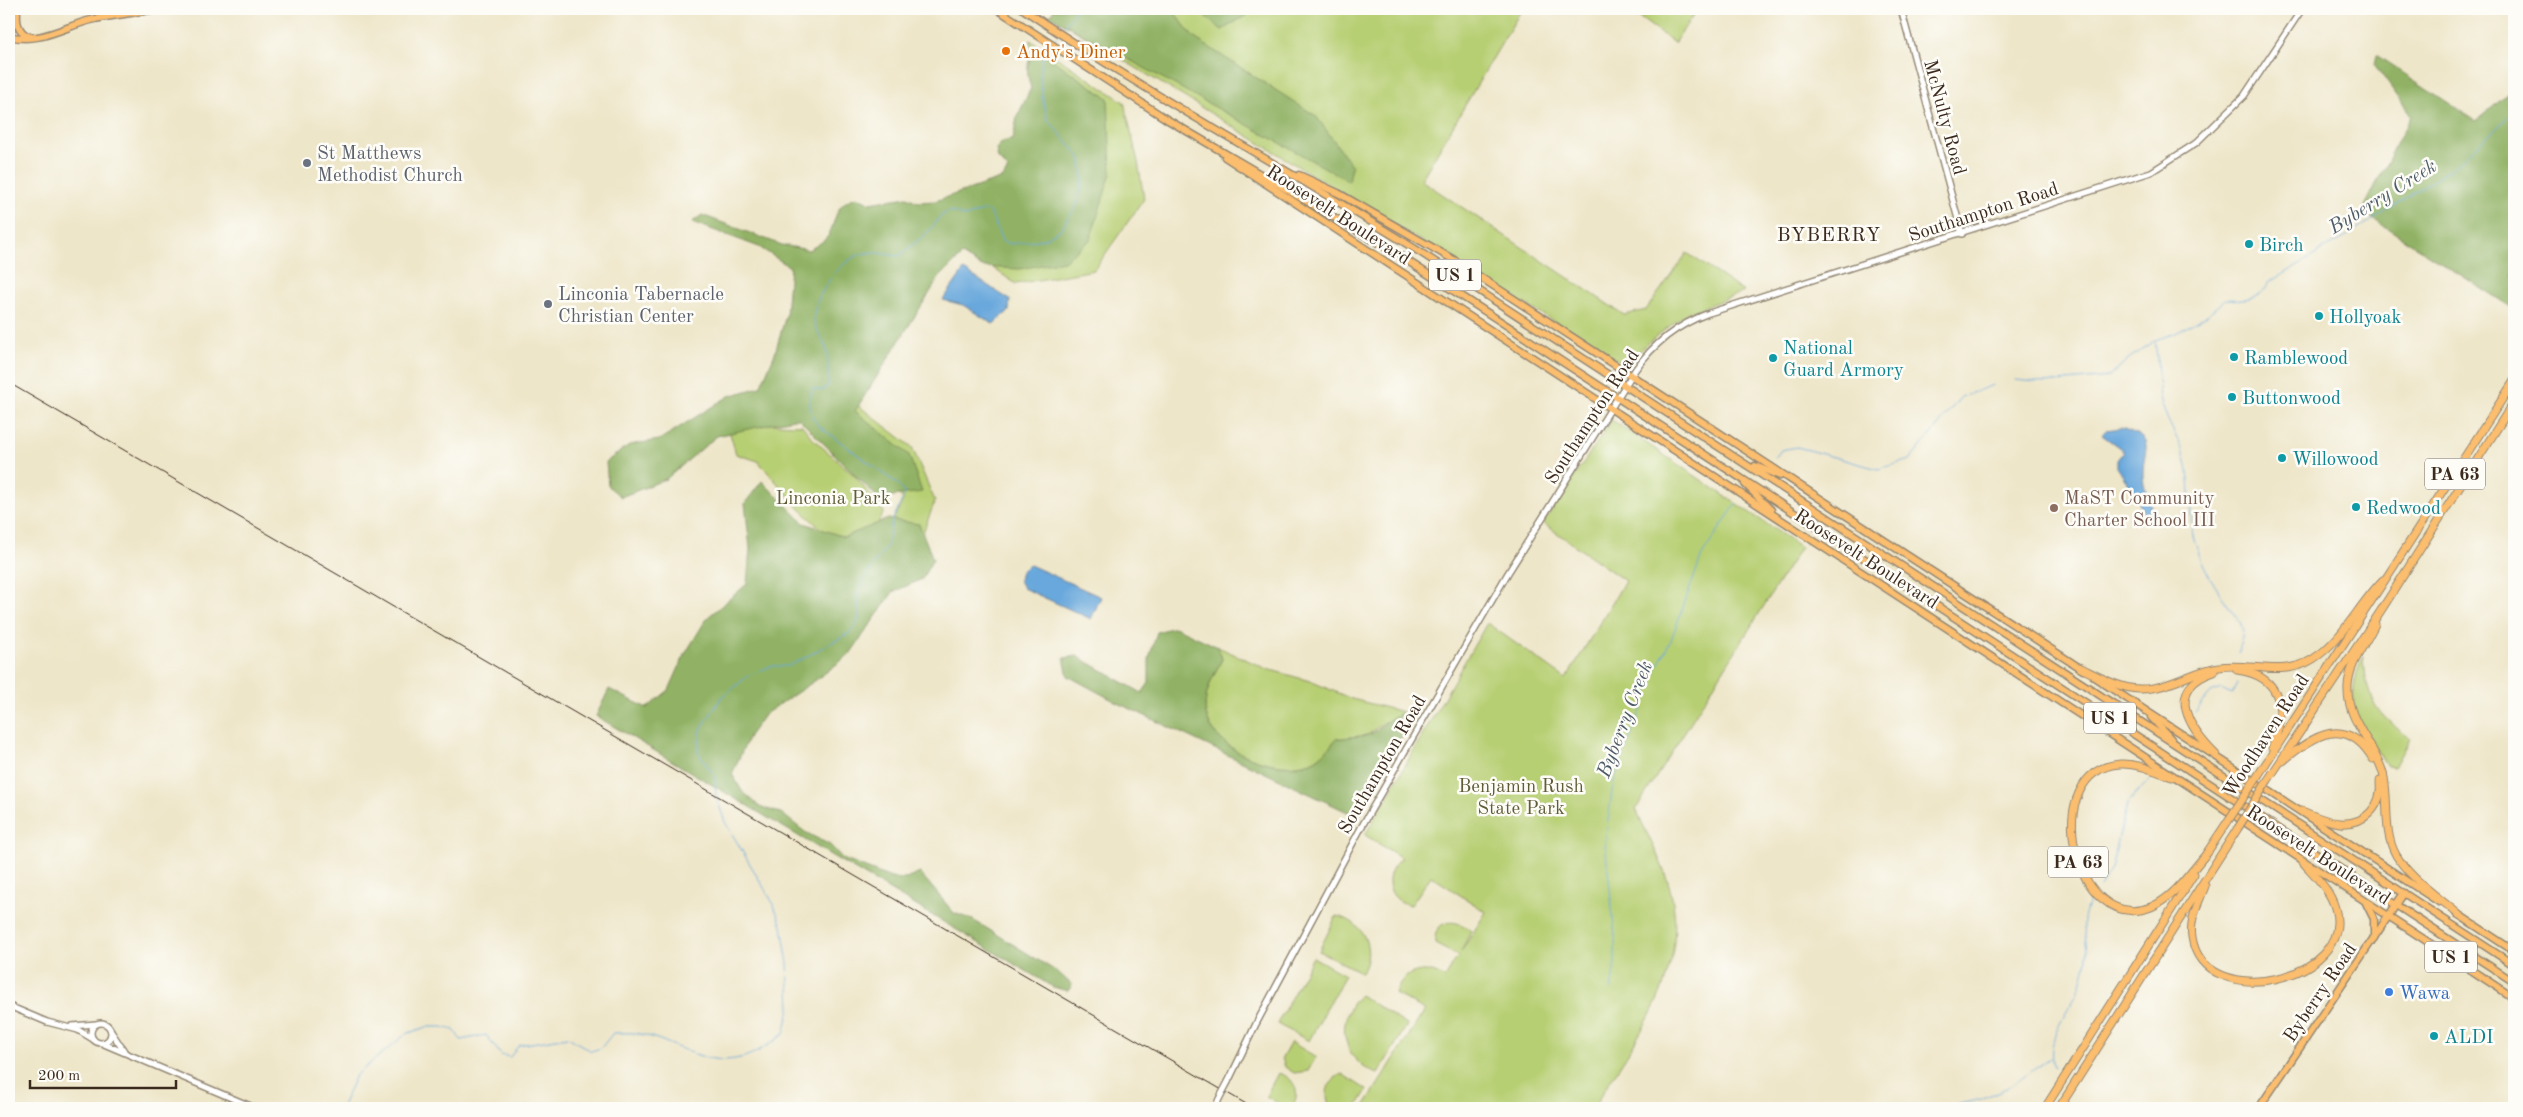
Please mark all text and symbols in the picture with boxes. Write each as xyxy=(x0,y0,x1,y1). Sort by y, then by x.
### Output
place label: Andy's Diner xyxy=(1016,44,1126,63)
marker: Andy's Diner xyxy=(1000,45,1012,57)
street label: McNulty Road xyxy=(1919,58,1968,177)
place label: St Matthews Methodist Church xyxy=(317,145,463,186)
marker: St Matthews Methodist Church xyxy=(301,157,313,169)
water label: Byberry Creek xyxy=(2325,157,2441,239)
street label: Roosevelt Boulevard xyxy=(1262,163,1413,270)
street label: Southampton Road xyxy=(1906,180,2061,247)
district label: BYBERRY xyxy=(1777,226,1881,246)
place label: Birch xyxy=(2259,237,2304,256)
marker: Birch xyxy=(2243,238,2255,250)
road number: US 1 xyxy=(1429,260,1481,290)
place label: Linconia Tabernacle Christian Center xyxy=(558,286,724,327)
marker: Linconia Tabernacle Christian Center xyxy=(542,298,554,310)
place label: Hollyoak xyxy=(2329,309,2402,328)
marker: Hollyoak xyxy=(2313,310,2325,322)
place label: National Guard Armory xyxy=(1783,340,1904,381)
street label: Southampton Road xyxy=(1542,346,1644,488)
place label: Ramblewood xyxy=(2244,350,2348,369)
marker: Ramblewood xyxy=(2228,351,2240,363)
marker: National Guard Armory xyxy=(1767,352,1779,364)
place label: Buttonwood xyxy=(2242,390,2341,409)
marker: Buttonwood xyxy=(2226,391,2238,403)
place label: Willowood xyxy=(2292,451,2379,470)
marker: Willowood xyxy=(2276,452,2288,464)
road number: PA 63 xyxy=(2425,458,2485,489)
park label: Linconia Park xyxy=(775,490,891,509)
place label: MaST Community Charter School III xyxy=(2064,490,2215,531)
place label: Redwood xyxy=(2366,500,2441,519)
marker: Redwood xyxy=(2350,501,2362,513)
marker: MaST Community Charter School III xyxy=(2048,502,2060,514)
street label: Roosevelt Boulevard xyxy=(1790,507,1941,614)
water label: Byberry Creek xyxy=(1594,659,1657,782)
street label: Woodhaven Road xyxy=(2220,672,2314,801)
street label: Southampton Road xyxy=(1336,693,1431,838)
road number: US 1 xyxy=(2084,702,2136,734)
park label: Benjamin Rush State Park xyxy=(1458,778,1584,819)
street label: Roosevelt Boulevard xyxy=(2242,803,2393,910)
road number: PA 63 xyxy=(2048,846,2108,878)
street label: Byberry Road xyxy=(2281,940,2361,1046)
road number: US 1 xyxy=(2425,942,2477,972)
place label: Wawa xyxy=(2399,985,2451,1004)
marker: Wawa xyxy=(2383,986,2395,998)
place label: ALDI xyxy=(2444,1029,2494,1048)
marker: ALDI xyxy=(2428,1030,2440,1042)
scale bar xyxy=(30,1057,176,1089)
text: 200 m xyxy=(38,1069,80,1084)

